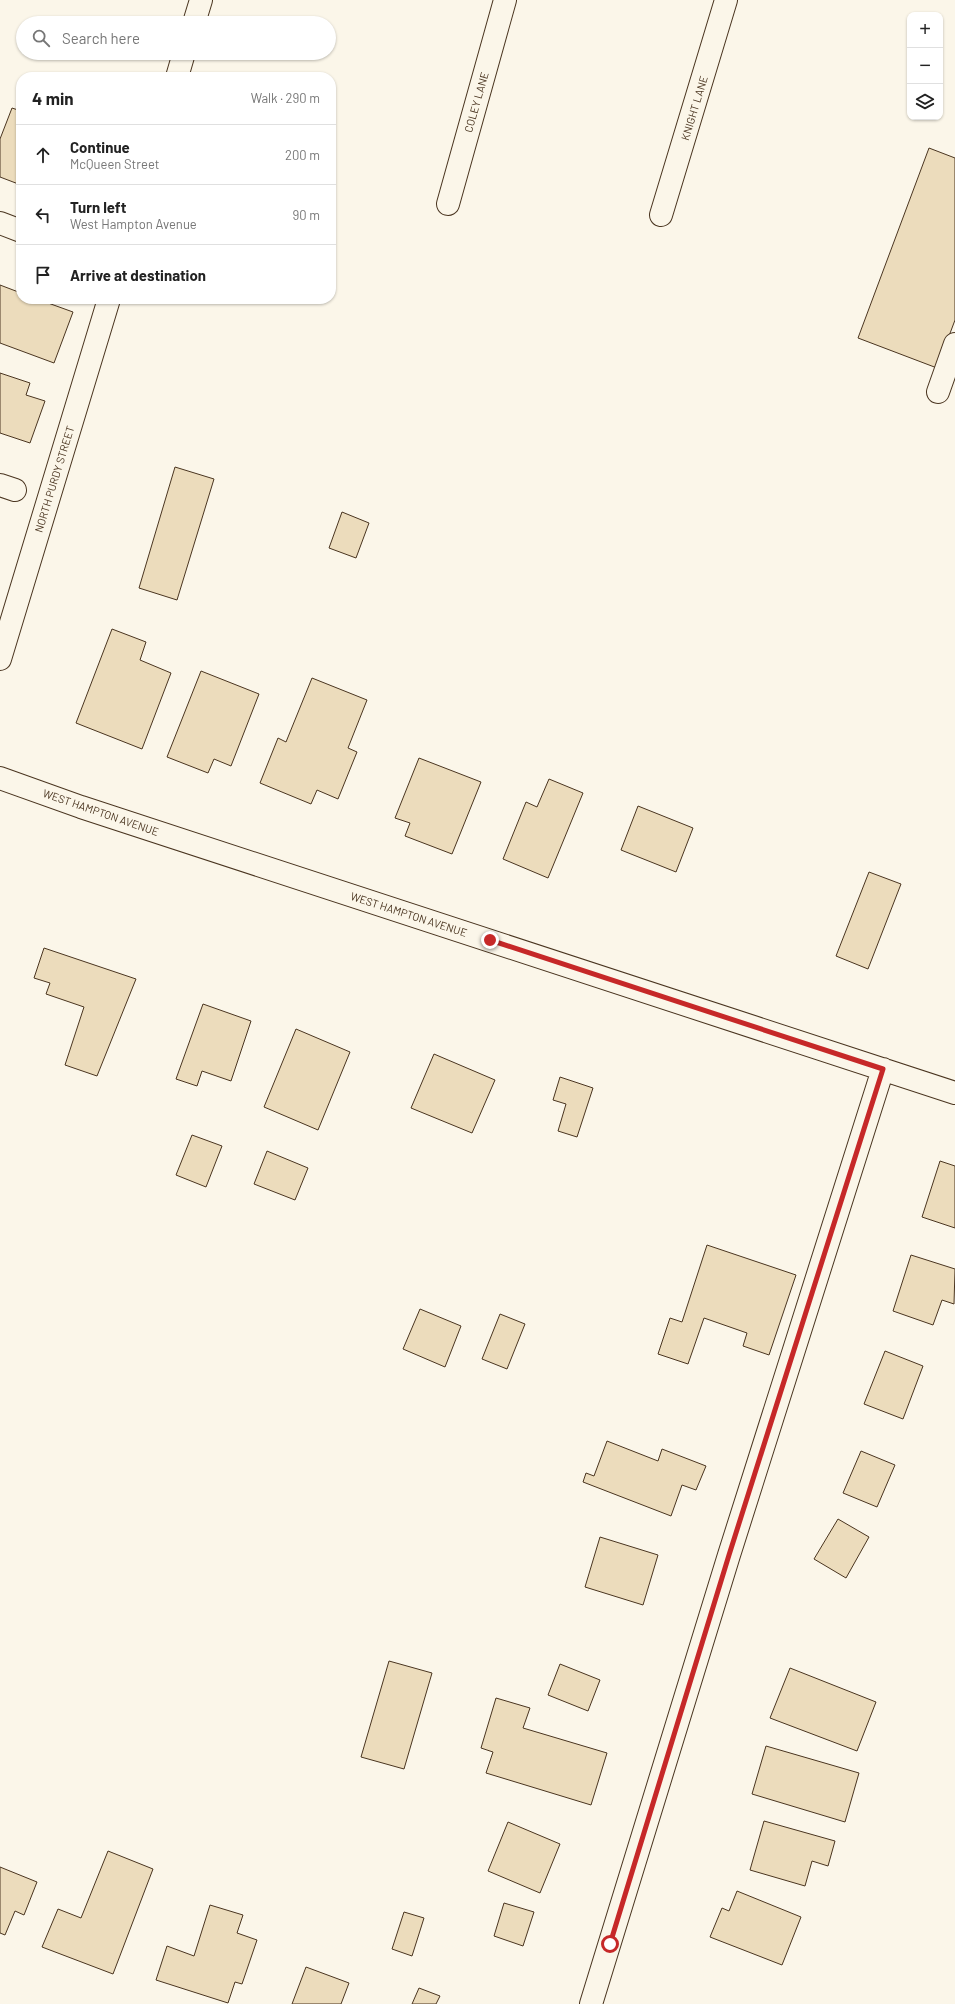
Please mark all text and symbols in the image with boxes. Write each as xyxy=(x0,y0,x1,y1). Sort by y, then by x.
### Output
map controls xyxy=(907,12,943,120)
button: + xyxy=(907,12,943,48)
search box xyxy=(16,16,336,60)
icon: search xyxy=(30,27,52,49)
text: Search here xyxy=(62,29,140,47)
button: − xyxy=(907,48,943,84)
street label: COLEY LANE xyxy=(461,70,491,134)
street label: KNIGHT LANE xyxy=(678,74,710,142)
button: layers xyxy=(907,84,943,120)
text: 4 min xyxy=(32,88,74,108)
text: Walk · 290 m xyxy=(251,90,320,106)
text: Continue xyxy=(70,138,130,156)
icon: ahead xyxy=(32,144,54,166)
text: 200 m xyxy=(285,147,320,163)
text: McQueen Street xyxy=(70,156,159,172)
text: Turn left xyxy=(70,198,126,216)
icon: left xyxy=(32,204,54,226)
text: 90 m xyxy=(293,207,320,223)
text: West Hampton Avenue xyxy=(70,216,197,232)
icon: arrive xyxy=(32,264,54,286)
text: Arrive at destination xyxy=(70,266,206,284)
street label: NORTH PURDY STREET xyxy=(32,424,76,534)
street label: WEST HAMPTON AVENUE xyxy=(41,786,161,838)
street label: WEST HAMPTON AVENUE xyxy=(349,889,469,939)
route end xyxy=(481,931,499,949)
route start xyxy=(601,1935,619,1953)

